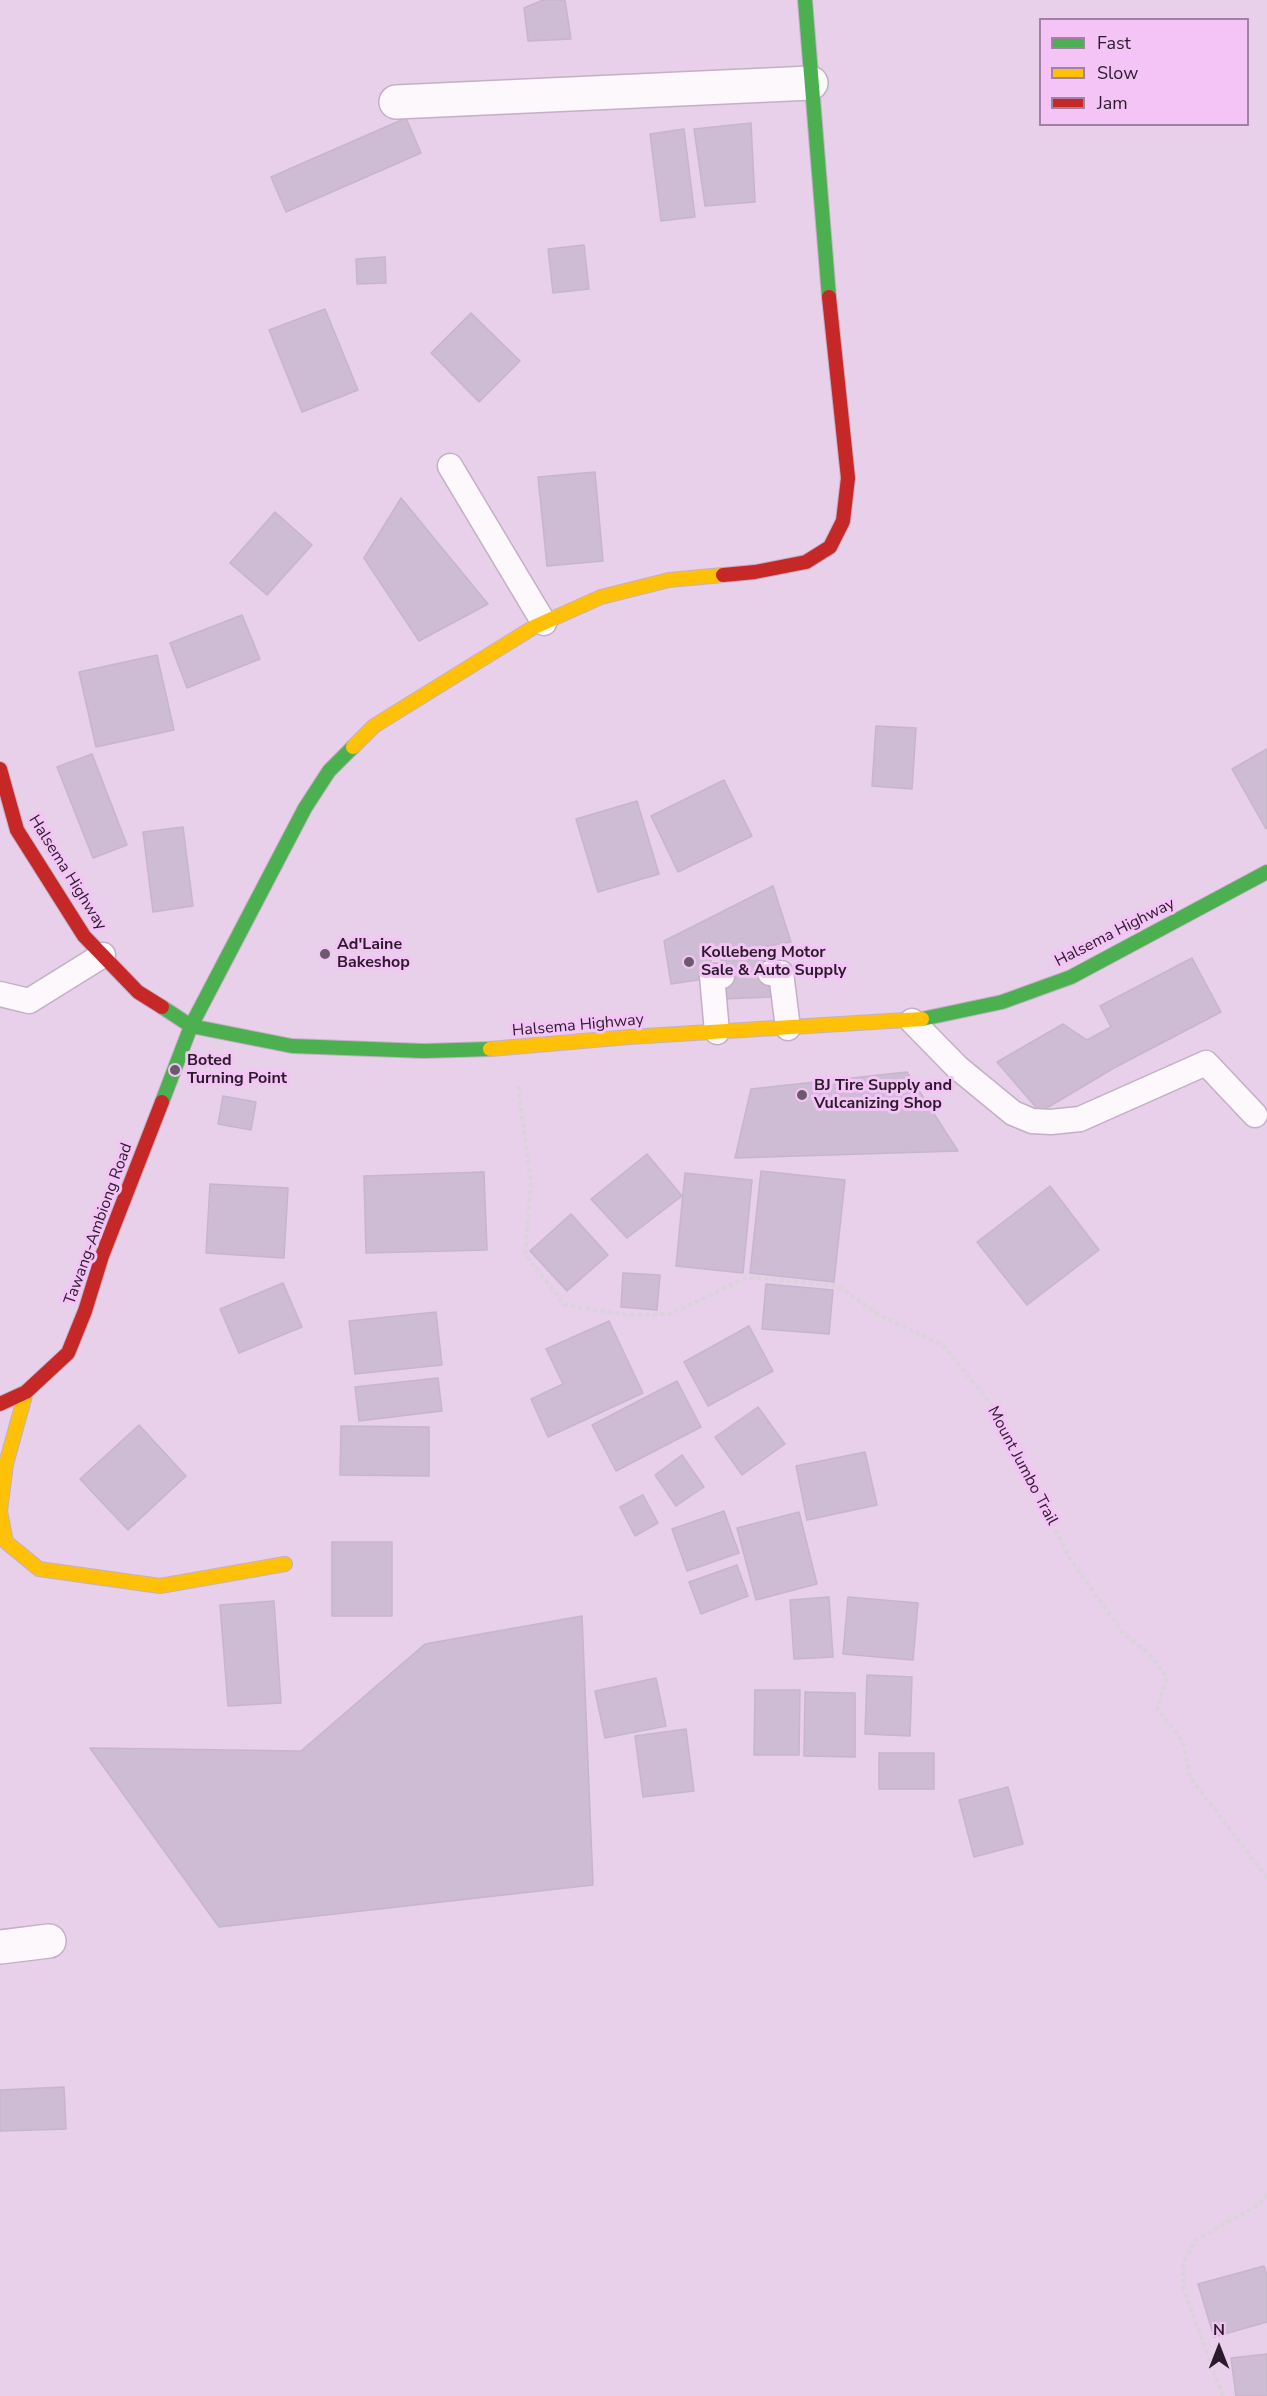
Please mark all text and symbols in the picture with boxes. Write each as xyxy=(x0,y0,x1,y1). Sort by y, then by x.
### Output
legend xyxy=(1039,18,1249,126)
text: Fast xyxy=(1097,31,1131,55)
text: Slow xyxy=(1097,61,1138,85)
text: Jam xyxy=(1097,91,1128,115)
street label: Halsema Highway xyxy=(24,812,110,934)
street label: Halsema Highway xyxy=(1052,894,1178,972)
place label: Ad'Laine Bakeshop xyxy=(337,935,410,973)
place label: Kollebeng Motor Sale & Auto Supply xyxy=(701,943,846,981)
marker: Ad'Laine Bakeshop xyxy=(318,947,332,961)
marker: Kollebeng Motor Sale & Auto Supply xyxy=(682,955,696,969)
street label: Halsema Highway xyxy=(511,1011,645,1041)
place label: Boted Turning Point xyxy=(187,1051,287,1089)
marker: Boted Turning Point xyxy=(168,1063,182,1077)
place label: BJ Tire Supply and Vulcanizing Shop xyxy=(814,1076,952,1114)
marker: BJ Tire Supply and Vulcanizing Shop xyxy=(795,1088,809,1102)
street label: Tawang-Ambiong Road xyxy=(61,1141,137,1307)
street label: Mount Jumbo Trail xyxy=(983,1403,1061,1529)
north arrow xyxy=(1189,2318,1249,2378)
text: N xyxy=(1213,2319,1225,2341)

